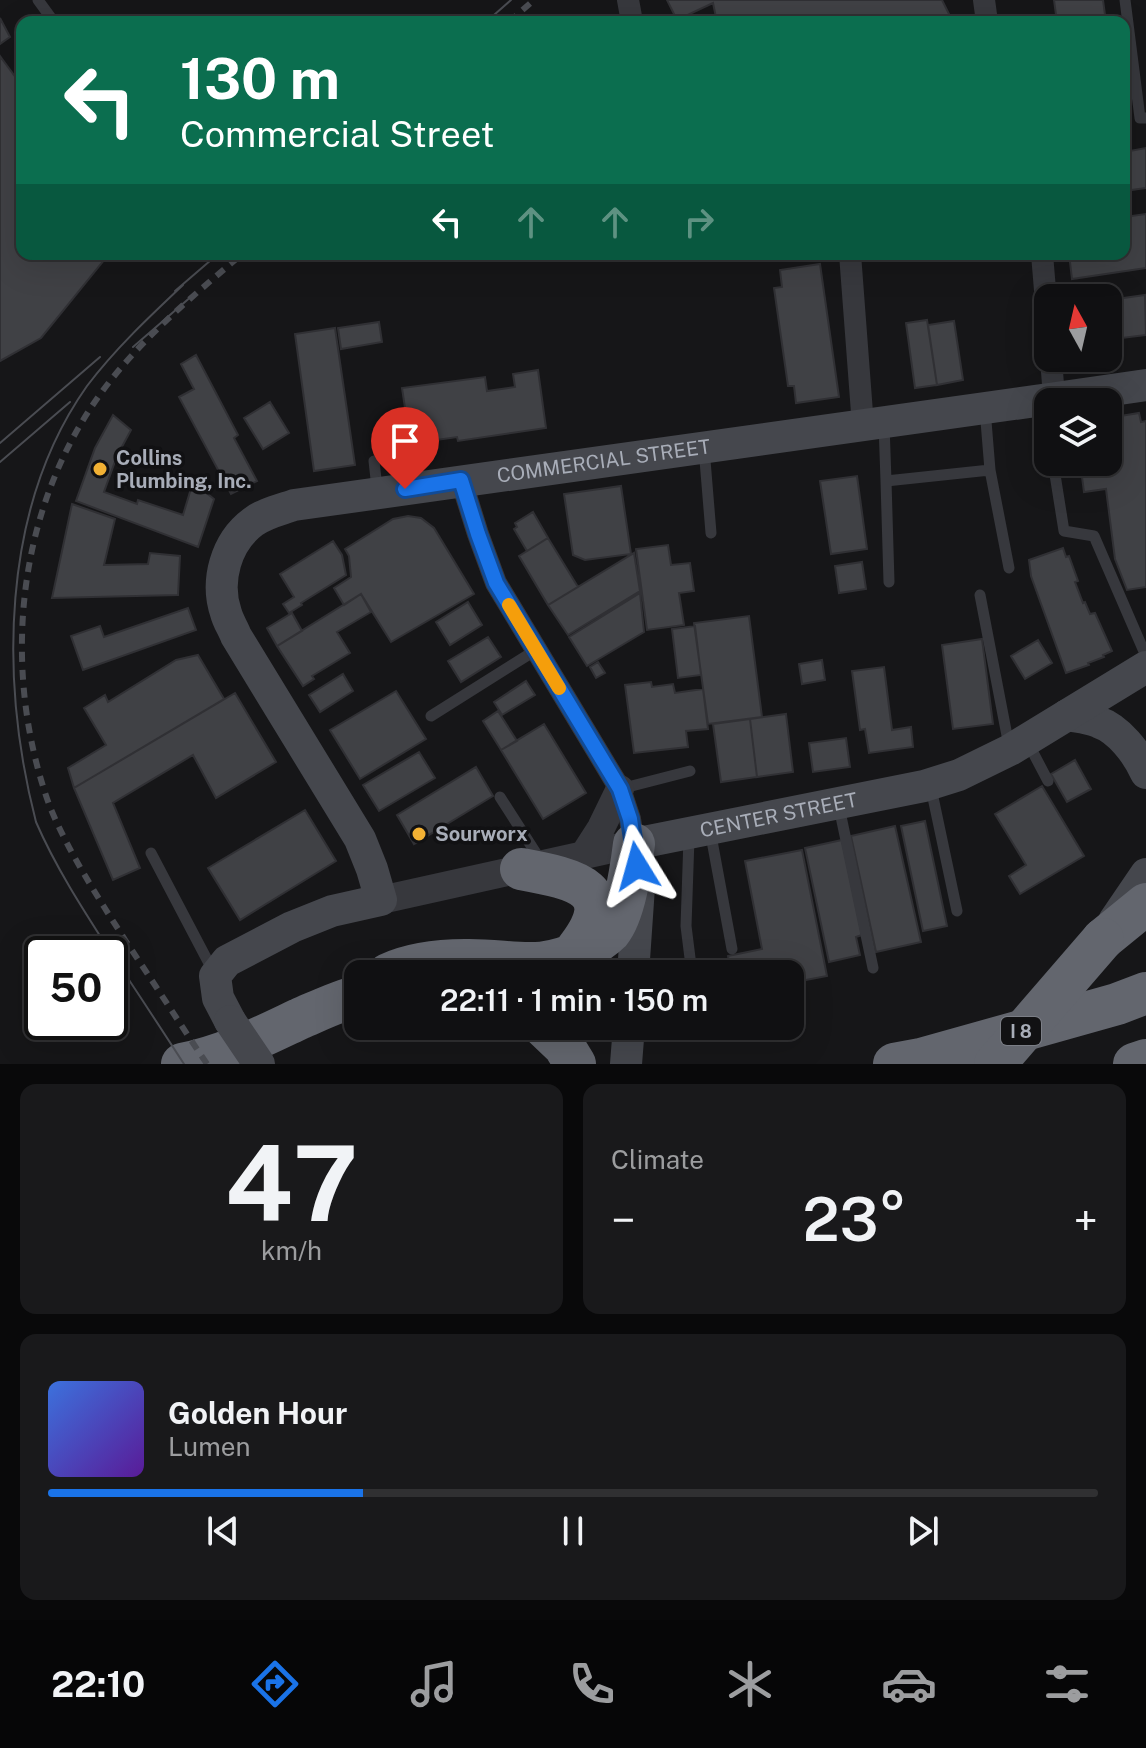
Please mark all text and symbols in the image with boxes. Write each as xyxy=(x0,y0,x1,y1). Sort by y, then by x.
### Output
text: 130 m xyxy=(180,46,340,112)
icon: left xyxy=(48,48,152,152)
text: Commercial Street xyxy=(180,113,495,155)
icon: left xyxy=(425,200,469,244)
icon: ahead xyxy=(509,200,553,244)
icon: ahead xyxy=(593,200,637,244)
icon: right xyxy=(677,200,721,244)
north arrow xyxy=(1034,284,1122,372)
map controls xyxy=(1034,284,1122,476)
button: layers xyxy=(1034,388,1122,476)
pin xyxy=(371,407,439,489)
icon: arrive xyxy=(383,419,427,463)
street label: COMMERCIAL STREET xyxy=(495,434,712,488)
place label: Collins Plumbing, Inc. xyxy=(116,446,252,493)
marker: Collins Plumbing, Inc. xyxy=(91,460,109,478)
street label: CENTER STREET xyxy=(698,788,860,843)
place label: Sourworx xyxy=(435,822,528,846)
position arrow xyxy=(595,824,679,908)
marker: Sourworx xyxy=(410,825,428,843)
speed limit sign: 50 xyxy=(24,936,128,1040)
text: 22:11 · 1 min · 150 m xyxy=(440,982,708,1018)
road number: I 8 xyxy=(1001,1017,1041,1045)
text: 47 xyxy=(225,1122,358,1244)
text: Climate xyxy=(611,1144,704,1175)
text: 23° xyxy=(802,1184,907,1255)
text: − xyxy=(611,1194,635,1246)
text: + xyxy=(1074,1194,1098,1246)
text: km/h xyxy=(261,1235,322,1266)
text: Golden Hour xyxy=(168,1395,347,1431)
text: Lumen xyxy=(168,1431,251,1462)
icon: previous xyxy=(201,1509,245,1553)
icon: pause xyxy=(551,1509,595,1553)
icon: next xyxy=(901,1509,945,1553)
icon: directions xyxy=(247,1656,303,1712)
icon: music xyxy=(406,1656,462,1712)
icon: phone xyxy=(564,1656,620,1712)
icon: climate xyxy=(722,1656,778,1712)
icon: car xyxy=(881,1656,937,1712)
icon: filters xyxy=(1039,1656,1095,1712)
text: 22:10 xyxy=(51,1663,145,1705)

